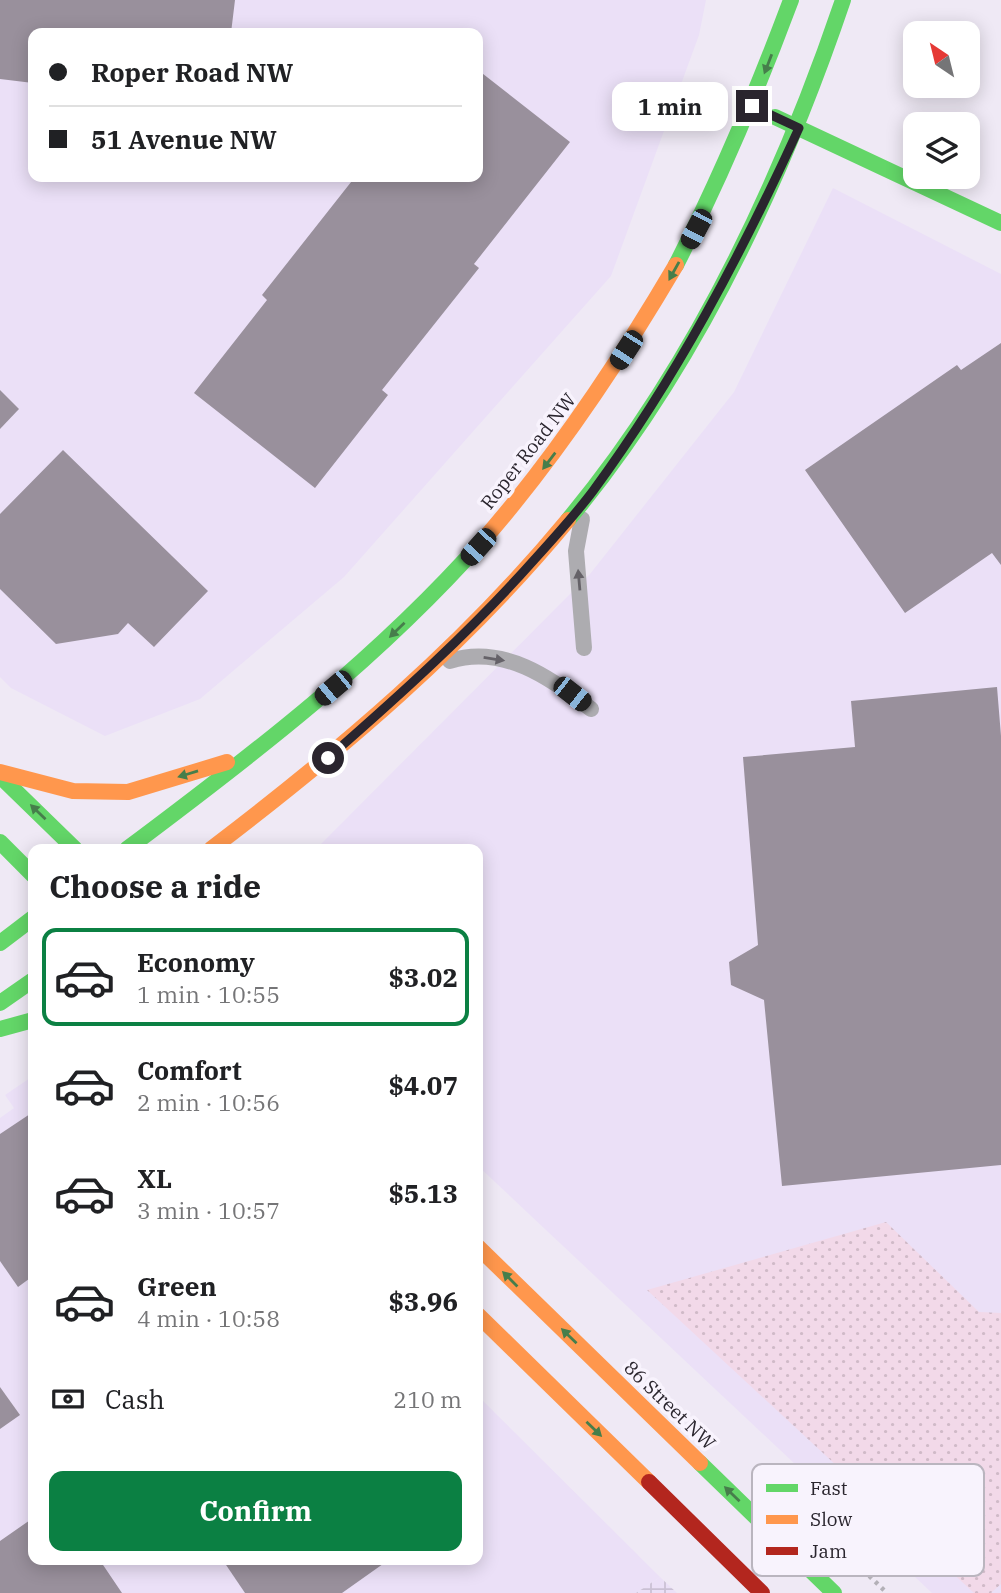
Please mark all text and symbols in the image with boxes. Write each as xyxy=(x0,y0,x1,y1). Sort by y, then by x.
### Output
north arrow xyxy=(903,21,980,98)
map controls xyxy=(903,21,980,189)
one-way arrow xyxy=(763,54,774,75)
text: Roper Road NW xyxy=(91,55,293,89)
callout: 1 min xyxy=(612,82,728,130)
route end xyxy=(736,90,768,122)
text: 1 min xyxy=(638,91,702,121)
button: layers xyxy=(903,112,980,189)
text: 51 Avenue NW xyxy=(91,122,277,156)
car xyxy=(677,206,716,252)
one-way arrow xyxy=(668,261,679,281)
car xyxy=(606,327,647,373)
street label: Roper Road NW xyxy=(475,388,581,514)
one-way arrow xyxy=(542,452,556,470)
car xyxy=(457,524,500,570)
one-way arrow xyxy=(573,569,584,591)
one-way arrow xyxy=(389,622,406,639)
one-way arrow xyxy=(483,653,505,664)
car xyxy=(311,666,356,710)
car xyxy=(549,673,596,715)
route start xyxy=(312,742,344,774)
one-way arrow xyxy=(177,769,198,779)
one-way arrow xyxy=(29,804,46,821)
text: Choose a ride xyxy=(49,865,261,907)
text: Economy xyxy=(137,945,255,979)
icon: car xyxy=(53,946,116,1009)
text: $3.02 xyxy=(388,960,458,994)
text: 1 min · 10:55 xyxy=(137,979,280,1009)
text: Comfort xyxy=(137,1053,242,1087)
icon: car xyxy=(53,1054,116,1117)
text: $4.07 xyxy=(388,1068,458,1102)
text: 2 min · 10:56 xyxy=(137,1087,280,1117)
text: XL xyxy=(137,1161,172,1195)
icon: car xyxy=(53,1162,116,1225)
text: $5.13 xyxy=(388,1176,458,1210)
text: 3 min · 10:57 xyxy=(137,1195,280,1225)
text: Green xyxy=(137,1269,217,1303)
icon: car xyxy=(53,1270,116,1333)
one-way arrow xyxy=(502,1271,519,1287)
text: $3.96 xyxy=(388,1284,458,1318)
text: 4 min · 10:58 xyxy=(137,1303,280,1333)
one-way arrow xyxy=(561,1329,578,1345)
street label: 86 Street NW xyxy=(619,1355,721,1455)
icon: cash xyxy=(49,1380,87,1418)
text: Cash xyxy=(105,1382,165,1416)
text: 210 m xyxy=(393,1384,462,1414)
one-way arrow xyxy=(585,1420,602,1436)
legend xyxy=(752,1464,984,1576)
button: Confirm xyxy=(49,1471,462,1551)
text: Fast xyxy=(810,1476,848,1500)
one-way arrow xyxy=(724,1486,741,1503)
text: Slow xyxy=(810,1507,852,1531)
text: Jam xyxy=(810,1539,847,1563)

